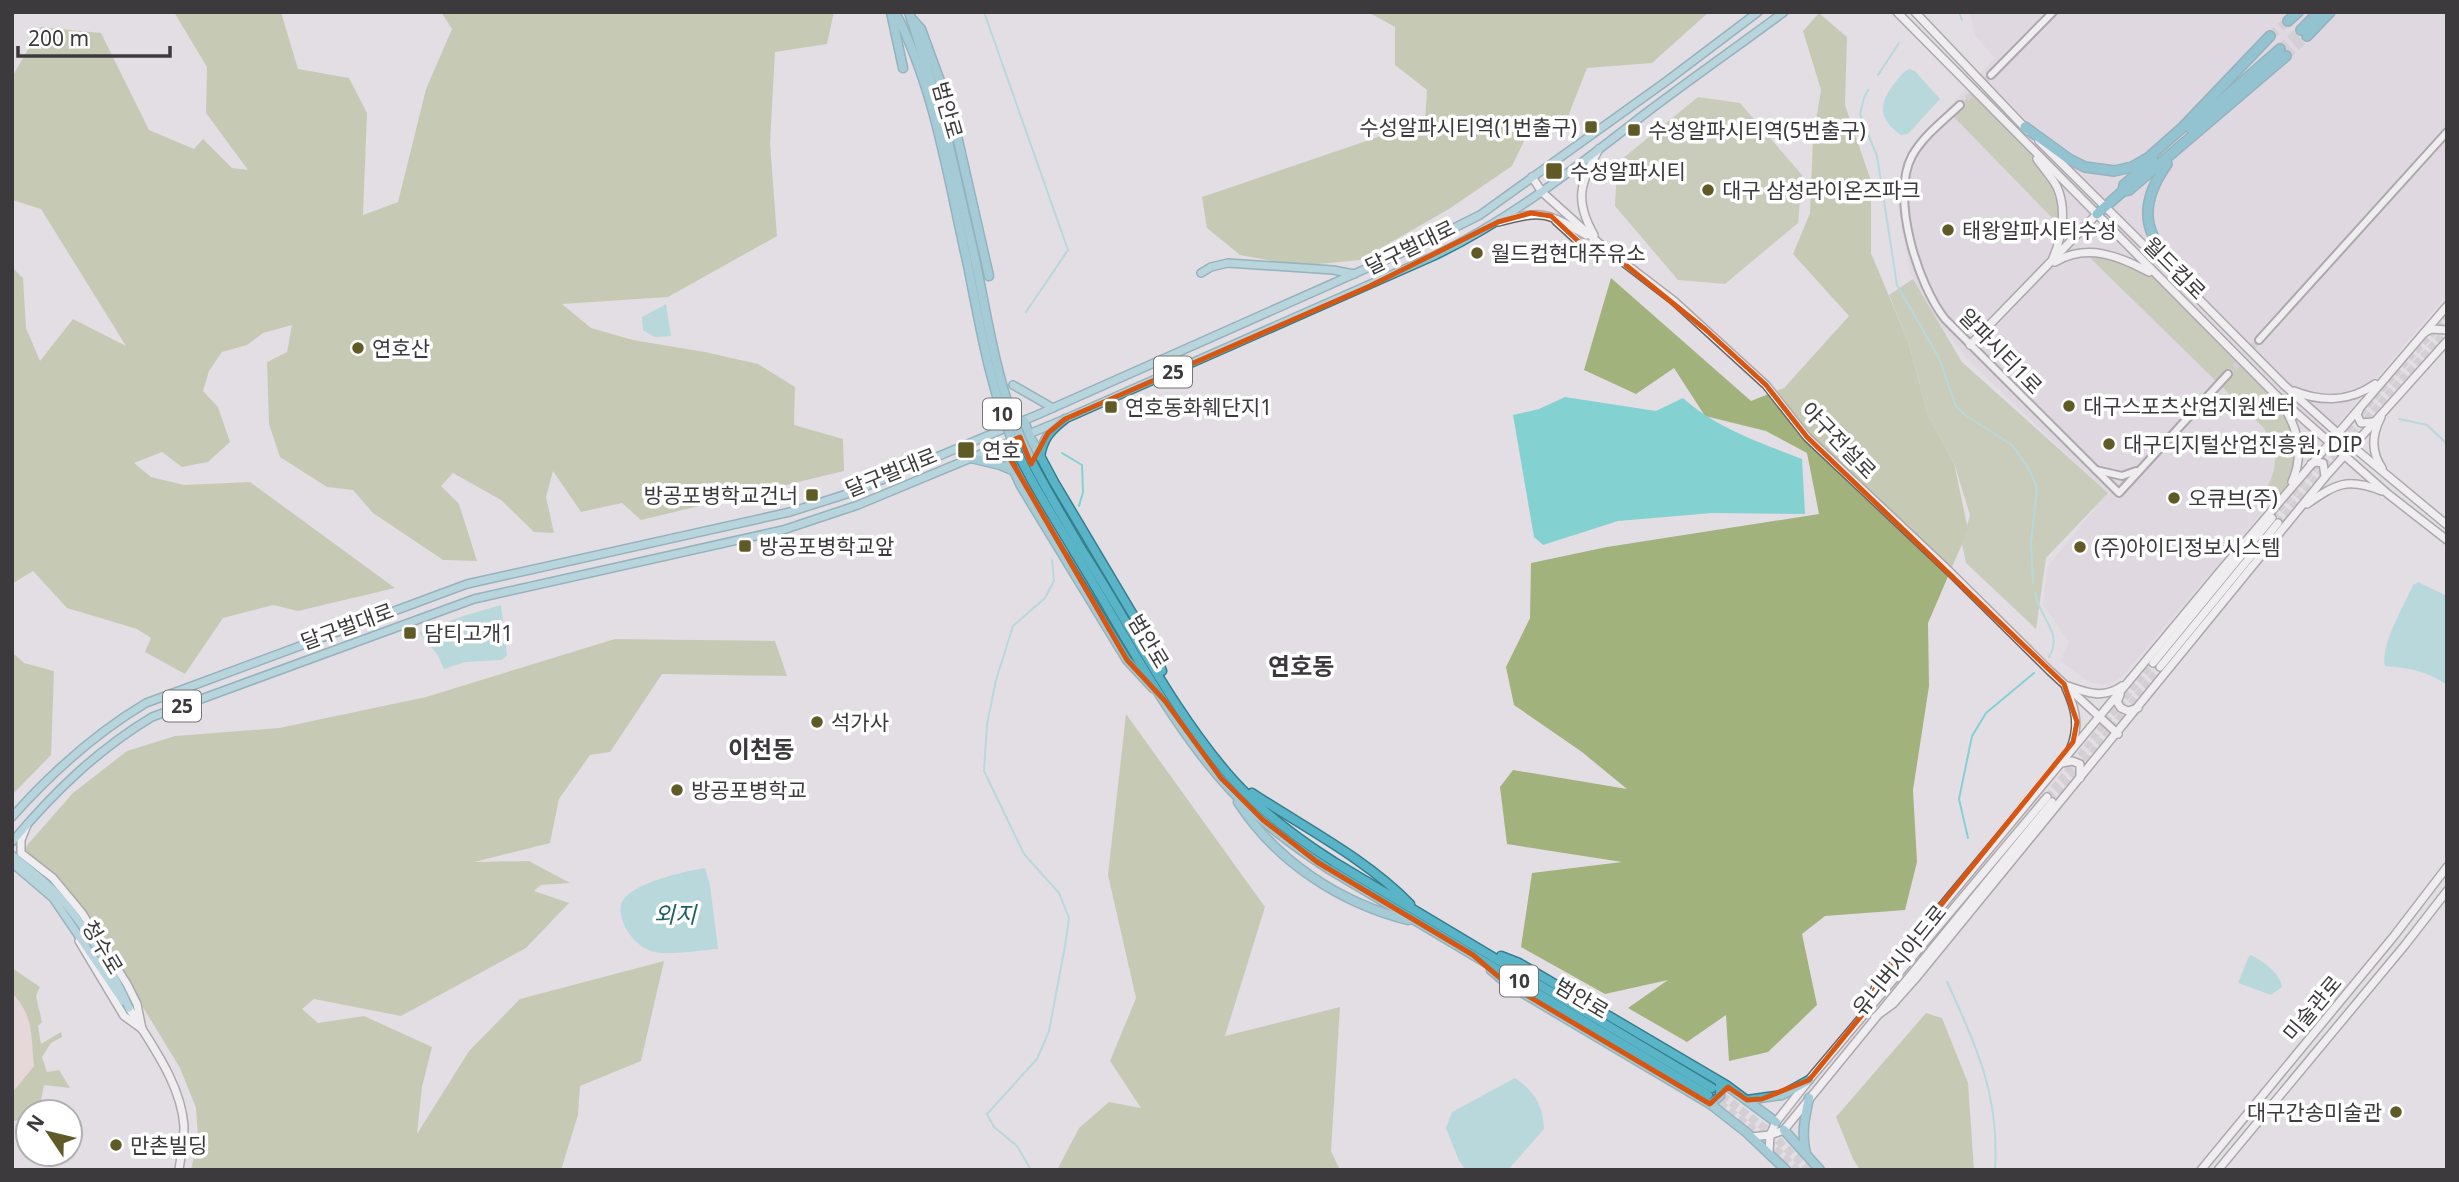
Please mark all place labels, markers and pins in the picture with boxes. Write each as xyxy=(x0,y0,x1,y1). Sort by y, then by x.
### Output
place label: 수성알파시티역(1번출구) xyxy=(1359,113,1577,141)
place label: 수성알파시티역(5번출구) xyxy=(1648,116,1866,144)
marker: 수성알파시티역(1번출구) xyxy=(1583,119,1599,135)
marker: 수성알파시티역(5번출구) xyxy=(1626,122,1642,138)
place label: 수성알파시티 xyxy=(1570,157,1686,185)
marker: 수성알파시티 xyxy=(1544,161,1564,181)
place label: 대구 삼성라이온즈파크 xyxy=(1722,176,1921,204)
marker: 대구 삼성라이온즈파크 xyxy=(1700,182,1716,198)
place label: 태왕알파시티수성 xyxy=(1962,216,2117,244)
marker: 태왕알파시티수성 xyxy=(1940,222,1956,238)
place label: 월드컵현대주유소 xyxy=(1491,239,1646,267)
marker: 월드컵현대주유소 xyxy=(1469,245,1485,261)
place label: 연호산 xyxy=(372,334,430,362)
marker: 연호산 xyxy=(350,340,366,356)
place label: 대구스포츠산업지원센터 xyxy=(2083,392,2296,420)
place label: 연호동화훼단지1 xyxy=(1125,393,1272,421)
marker: 대구스포츠산업지원센터 xyxy=(2061,398,2077,414)
marker: 연호동화훼단지1 xyxy=(1103,399,1119,415)
place label: 대구디지털산업진흥원, DIP xyxy=(2123,430,2362,458)
place label: 연호 xyxy=(982,436,1021,464)
marker: 대구디지털산업진흥원, DIP xyxy=(2101,436,2117,452)
marker: 연호 xyxy=(956,440,976,460)
place label: 방공포병학교건너 xyxy=(643,481,798,509)
place label: 오큐브(주) xyxy=(2188,484,2278,512)
marker: 방공포병학교건너 xyxy=(804,487,820,503)
marker: 오큐브(주) xyxy=(2166,490,2182,506)
place label: 방공포병학교앞 xyxy=(759,532,894,560)
place label: (주)아이디정보시스템 xyxy=(2094,533,2280,561)
marker: 방공포병학교앞 xyxy=(737,538,753,554)
marker: (주)아이디정보시스템 xyxy=(2072,539,2088,555)
place label: 담티고개1 xyxy=(424,619,513,647)
marker: 담티고개1 xyxy=(402,625,418,641)
place label: 석가사 xyxy=(831,708,889,736)
marker: 석가사 xyxy=(809,714,825,730)
place label: 방공포병학교 xyxy=(691,776,807,804)
marker: 방공포병학교 xyxy=(669,782,685,798)
place label: 대구간송미술관 xyxy=(2247,1098,2382,1126)
marker: 대구간송미술관 xyxy=(2388,1104,2404,1120)
place label: 만촌빌딩 xyxy=(130,1131,207,1159)
marker: 만촌빌딩 xyxy=(108,1137,124,1153)

